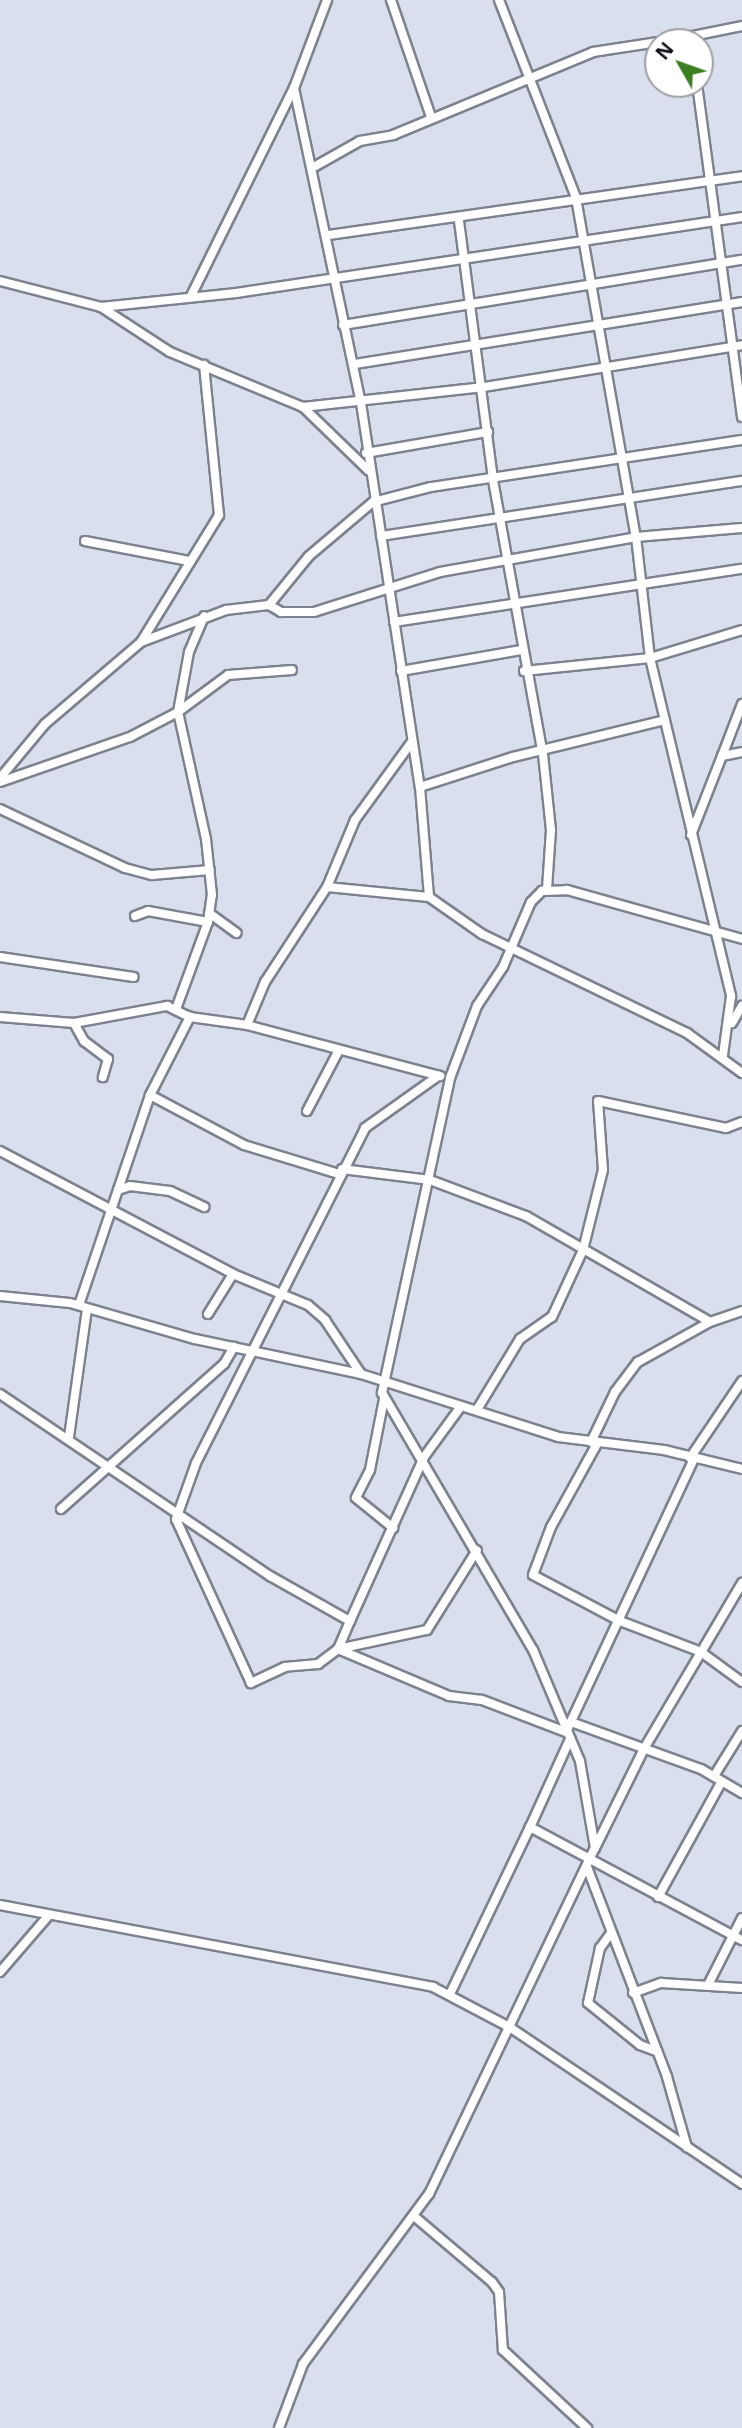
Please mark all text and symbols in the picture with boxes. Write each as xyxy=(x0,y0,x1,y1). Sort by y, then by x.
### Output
north arrow xyxy=(644,28,714,98)
text: N xyxy=(650,37,679,65)

